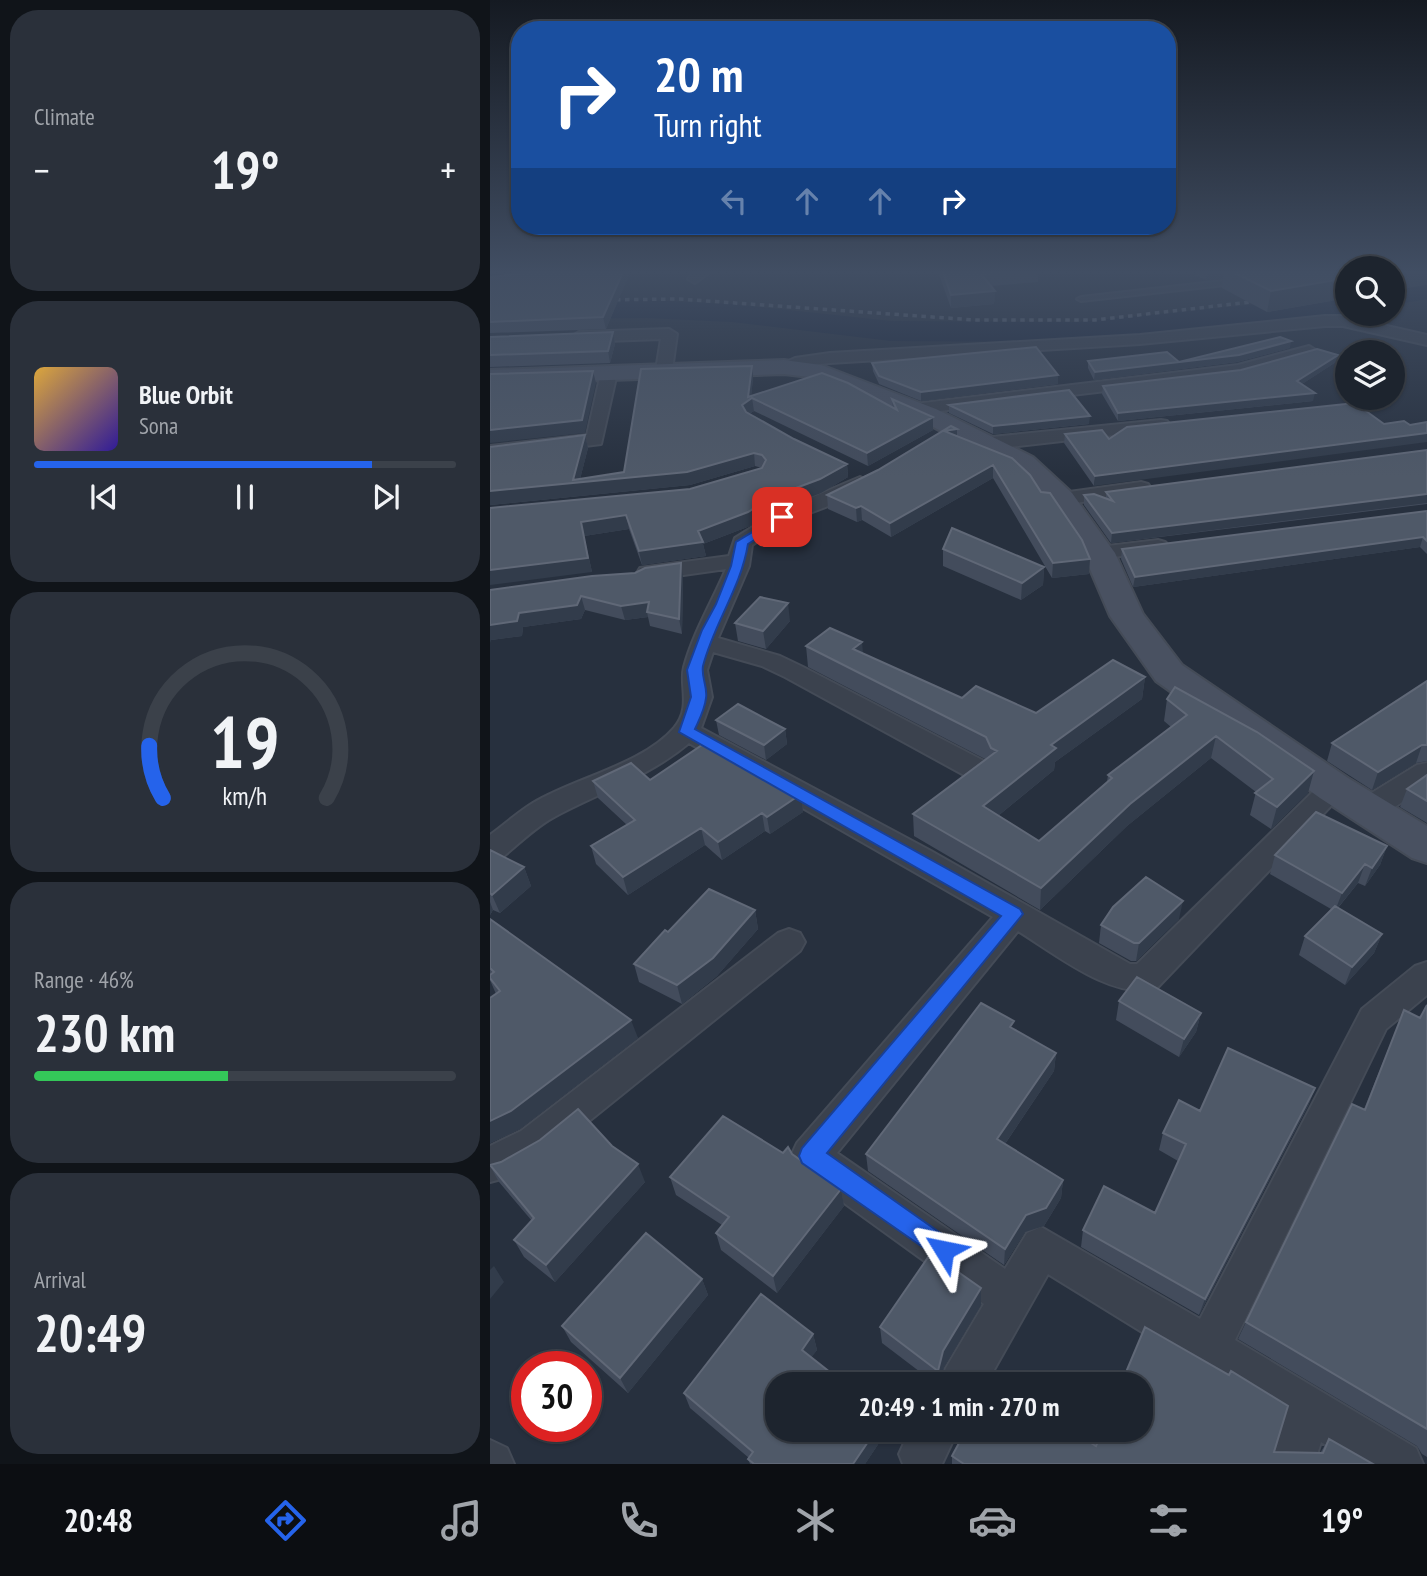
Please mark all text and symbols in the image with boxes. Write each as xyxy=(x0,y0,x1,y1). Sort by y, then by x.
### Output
text: 20 m xyxy=(654,42,743,106)
icon: right xyxy=(539,49,630,140)
text: Climate xyxy=(34,102,95,131)
text: Turn right xyxy=(654,104,762,146)
text: 19° xyxy=(211,136,279,203)
text: − xyxy=(34,145,50,194)
text: + xyxy=(440,145,456,194)
icon: left xyxy=(715,182,753,220)
icon: ahead xyxy=(788,182,826,220)
icon: ahead xyxy=(861,182,899,220)
icon: right xyxy=(934,182,972,220)
map controls xyxy=(1335,256,1405,410)
button: search xyxy=(1335,256,1405,326)
button: layers xyxy=(1335,340,1405,410)
text: Blue Orbit xyxy=(139,378,233,411)
text: Sona xyxy=(139,411,178,440)
icon: previous xyxy=(85,478,123,516)
icon: pause xyxy=(226,478,264,516)
icon: next xyxy=(367,478,405,516)
pin xyxy=(752,487,812,547)
icon: arrive xyxy=(763,498,801,536)
text: 19 xyxy=(210,694,280,788)
text: km/h xyxy=(223,780,267,812)
text: Range · 46% xyxy=(34,965,134,994)
text: 230 km xyxy=(34,999,175,1066)
position arrow xyxy=(907,1213,981,1287)
text: Arrival xyxy=(34,1265,86,1294)
text: 20:49 xyxy=(34,1299,146,1366)
speed limit sign: 30 xyxy=(511,1351,602,1442)
text: 20:49 · 1 min · 270 m xyxy=(859,1390,1059,1423)
icon: directions xyxy=(261,1496,310,1545)
icon: music xyxy=(437,1496,486,1545)
icon: phone xyxy=(614,1496,663,1545)
icon: climate xyxy=(791,1496,840,1545)
icon: car xyxy=(968,1496,1017,1545)
icon: filters xyxy=(1144,1496,1193,1545)
text: 20:48 xyxy=(64,1499,133,1541)
text: 19° xyxy=(1321,1499,1363,1541)

